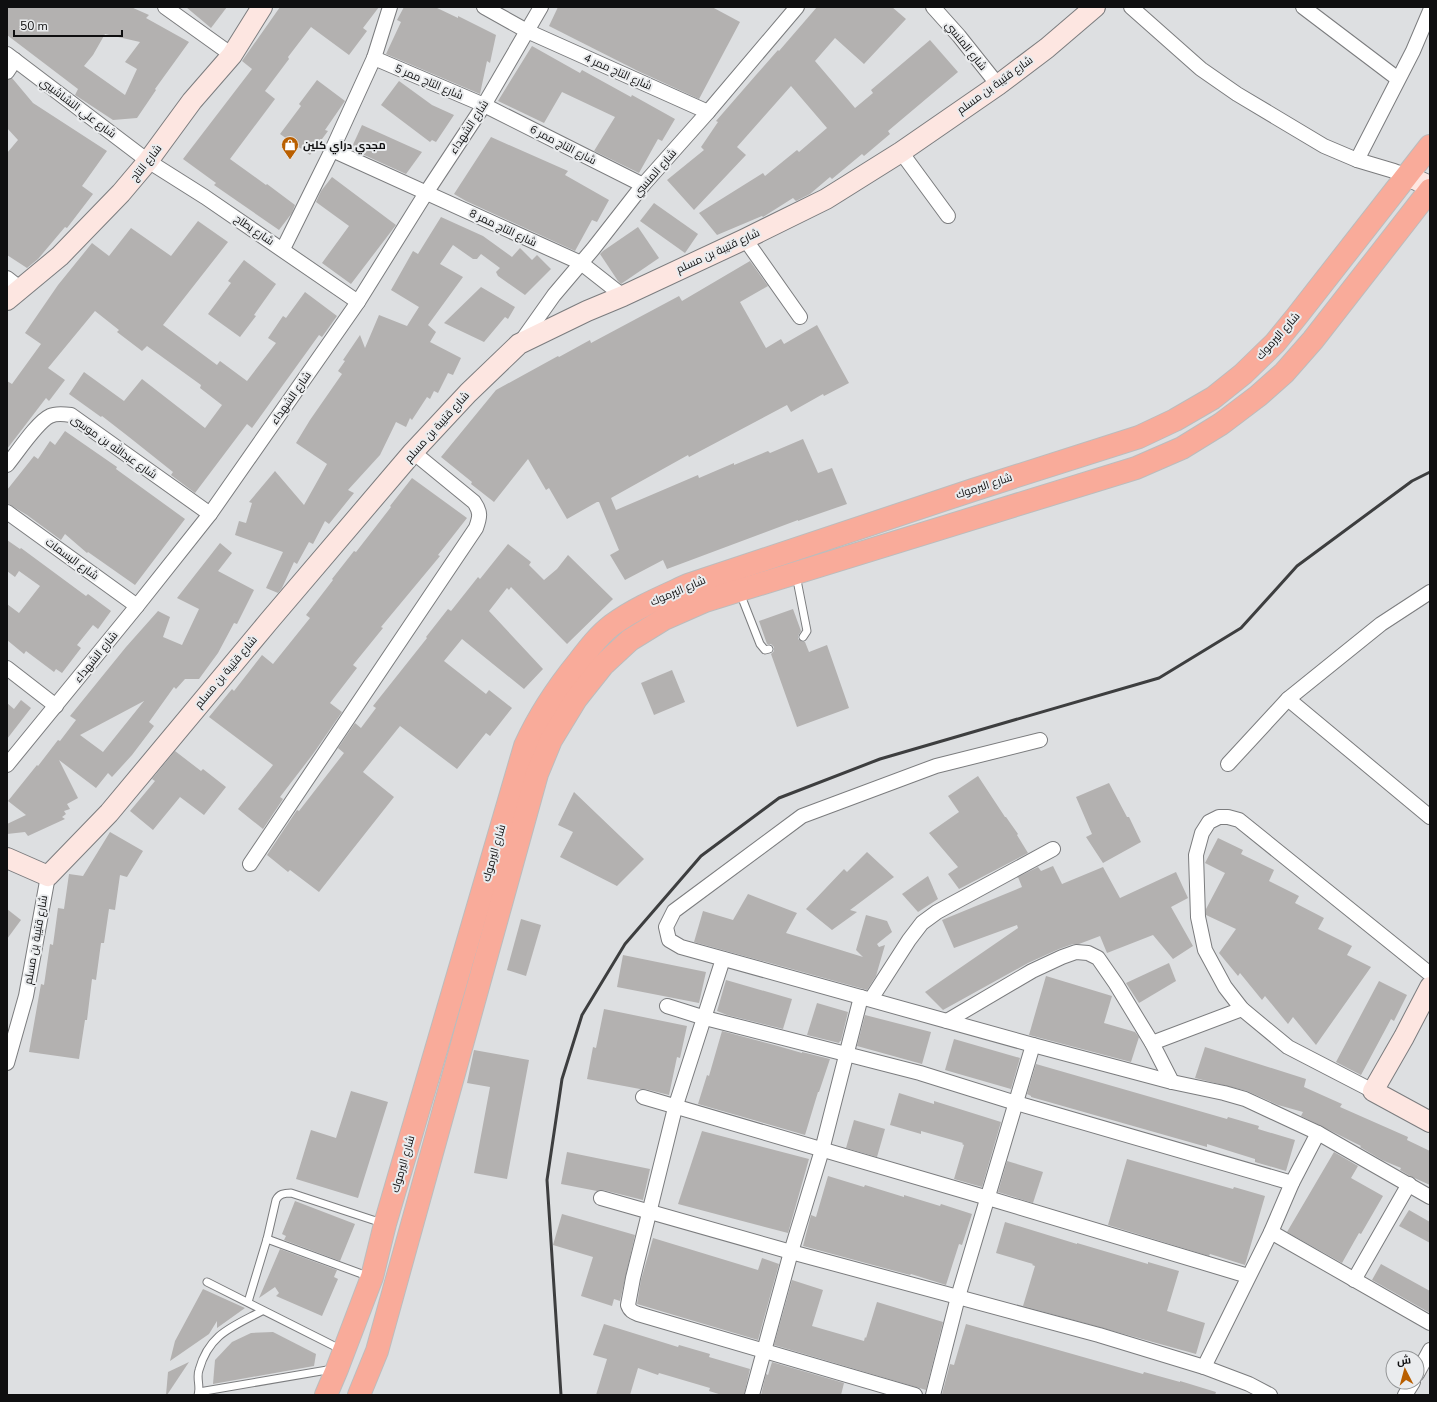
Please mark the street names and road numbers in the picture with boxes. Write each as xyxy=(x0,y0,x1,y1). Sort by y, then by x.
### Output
street label: شارع المنسي xyxy=(942,18,990,74)
street label: شارع التاج ممر 4 xyxy=(582,50,654,94)
street label: شارع قتيبة بن مسلم xyxy=(954,52,1036,118)
street label: شارع التاج ممر 5 xyxy=(392,61,466,103)
street label: شارع علي النشاشيبي xyxy=(36,74,119,142)
street label: شارع الشهداء xyxy=(446,97,492,157)
street label: شارع التاج ممر 6 xyxy=(527,122,599,168)
street label: شارع التاج xyxy=(127,141,165,185)
street label: شارع المنسي xyxy=(630,146,680,200)
street label: شارع التاج ممر 8 xyxy=(467,206,539,250)
street label: شارع يطاح xyxy=(231,211,277,249)
street label: شارع قتيبة بن مسلم xyxy=(674,225,762,277)
street label: شارع اليرموك xyxy=(1253,309,1303,363)
street label: شارع الشهداء xyxy=(267,368,315,428)
street label: شارع قتيبة بن مسلم xyxy=(401,388,473,466)
street label: شارع عبدالله بن موسى xyxy=(68,411,161,482)
street label: شارع اليرموك xyxy=(954,470,1014,502)
street label: شارع البسمات xyxy=(42,535,102,583)
street label: شارع اليرموك xyxy=(648,573,708,609)
street label: شارع الشهداء xyxy=(71,628,121,686)
street label: شارع قتيبة بن مسلم xyxy=(191,633,261,711)
street label: شارع اليرموك xyxy=(479,823,509,883)
street label: شارع قتيبة بن مسلم xyxy=(21,894,51,986)
street label: شارع اليرموك xyxy=(388,1134,418,1194)

